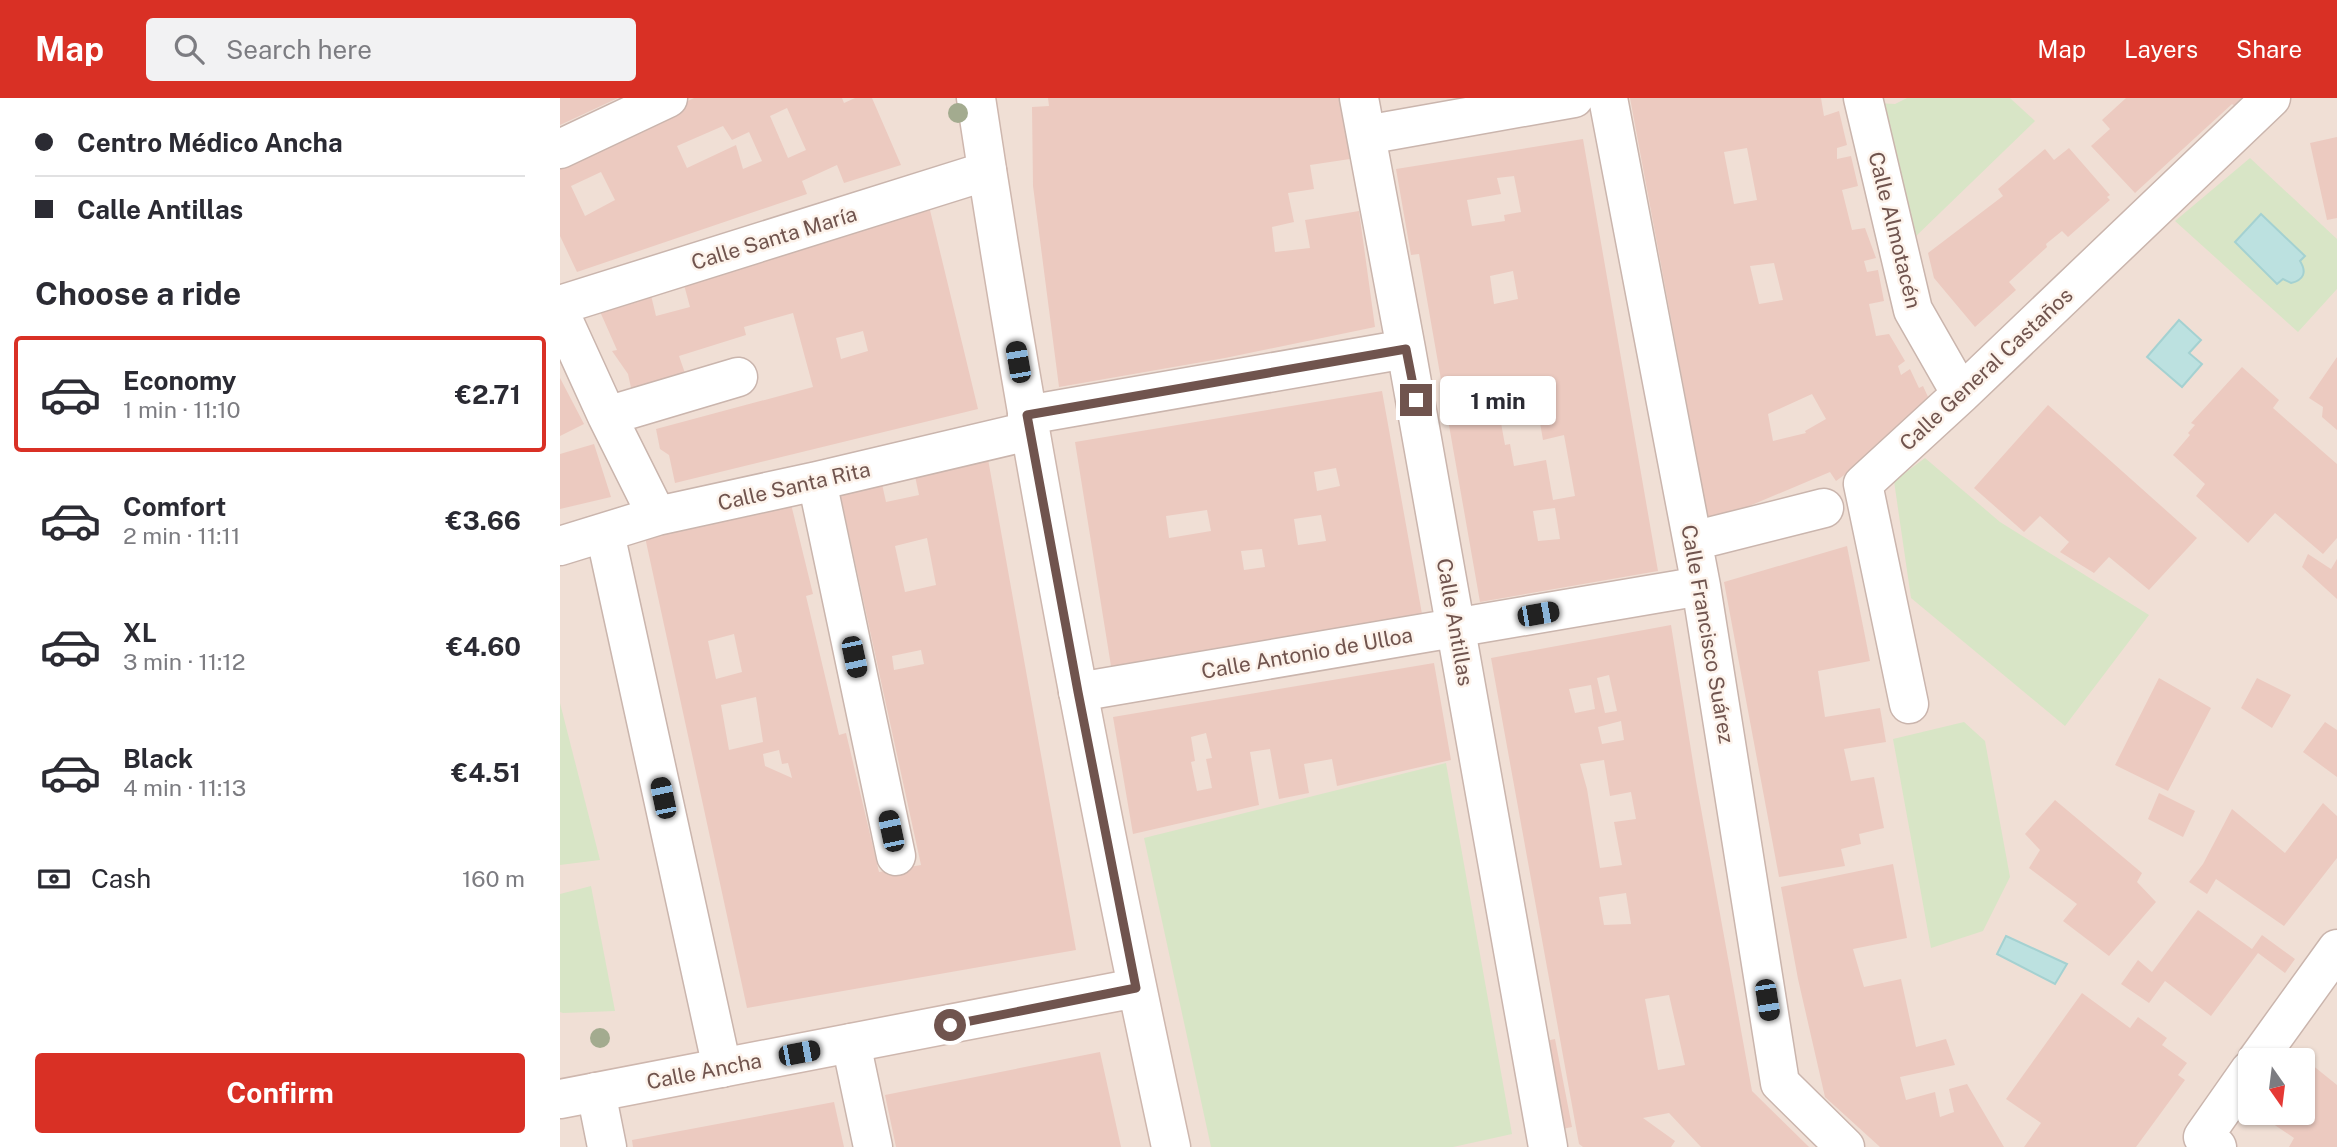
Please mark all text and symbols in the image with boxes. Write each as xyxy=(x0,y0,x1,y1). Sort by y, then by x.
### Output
search box xyxy=(146,18,636,81)
text: Map xyxy=(35,30,104,68)
icon: search xyxy=(170,30,208,68)
text: Search here xyxy=(226,34,372,65)
text: Map xyxy=(2037,35,2086,63)
text: Layers xyxy=(2124,35,2198,63)
text: Share xyxy=(2236,35,2302,63)
text: Centro Médico Ancha xyxy=(77,127,343,158)
street label: Calle Almotacén xyxy=(1863,149,1927,311)
text: Calle Antillas xyxy=(77,194,243,225)
street label: Calle Santa María xyxy=(688,201,860,275)
text: Choose a ride xyxy=(35,275,241,312)
street label: Calle General Castaños xyxy=(1894,282,2078,456)
car xyxy=(1005,339,1032,385)
icon: car xyxy=(39,363,102,426)
text: Economy xyxy=(123,365,236,396)
callout: 1 min xyxy=(1440,376,1556,424)
text: €2.71 xyxy=(455,379,521,410)
route end xyxy=(1400,384,1432,416)
text: 1 min xyxy=(1470,387,1526,414)
text: 1 min · 11:10 xyxy=(123,396,241,423)
street label: Calle Santa Rita xyxy=(715,456,873,516)
icon: car xyxy=(39,489,102,552)
text: Comfort xyxy=(123,491,226,522)
text: €3.66 xyxy=(445,505,521,536)
text: 2 min · 11:11 xyxy=(123,522,240,549)
street label: Calle Francisco Suárez xyxy=(1676,523,1740,745)
street label: Calle Antillas xyxy=(1431,556,1479,688)
car xyxy=(1516,600,1561,628)
icon: car xyxy=(39,615,102,678)
text: XL xyxy=(123,617,157,648)
street label: Calle Antonio de Ulloa xyxy=(1199,622,1415,684)
text: €4.60 xyxy=(446,631,521,662)
car xyxy=(840,634,869,680)
text: 3 min · 11:12 xyxy=(123,648,245,675)
icon: car xyxy=(39,741,102,804)
text: Black xyxy=(123,743,193,774)
text: €4.51 xyxy=(451,757,521,788)
text: 4 min · 11:13 xyxy=(123,774,246,801)
car xyxy=(649,775,678,821)
car xyxy=(877,808,906,854)
icon: cash xyxy=(35,860,73,898)
text: Cash xyxy=(91,863,151,894)
text: 160 m xyxy=(462,865,525,892)
car xyxy=(1754,978,1781,1022)
route start xyxy=(934,1009,966,1041)
car xyxy=(777,1039,822,1067)
street label: Calle Ancha xyxy=(644,1048,764,1094)
north arrow xyxy=(2238,1048,2315,1125)
map controls xyxy=(2238,1048,2315,1125)
button: Confirm xyxy=(35,1053,525,1133)

